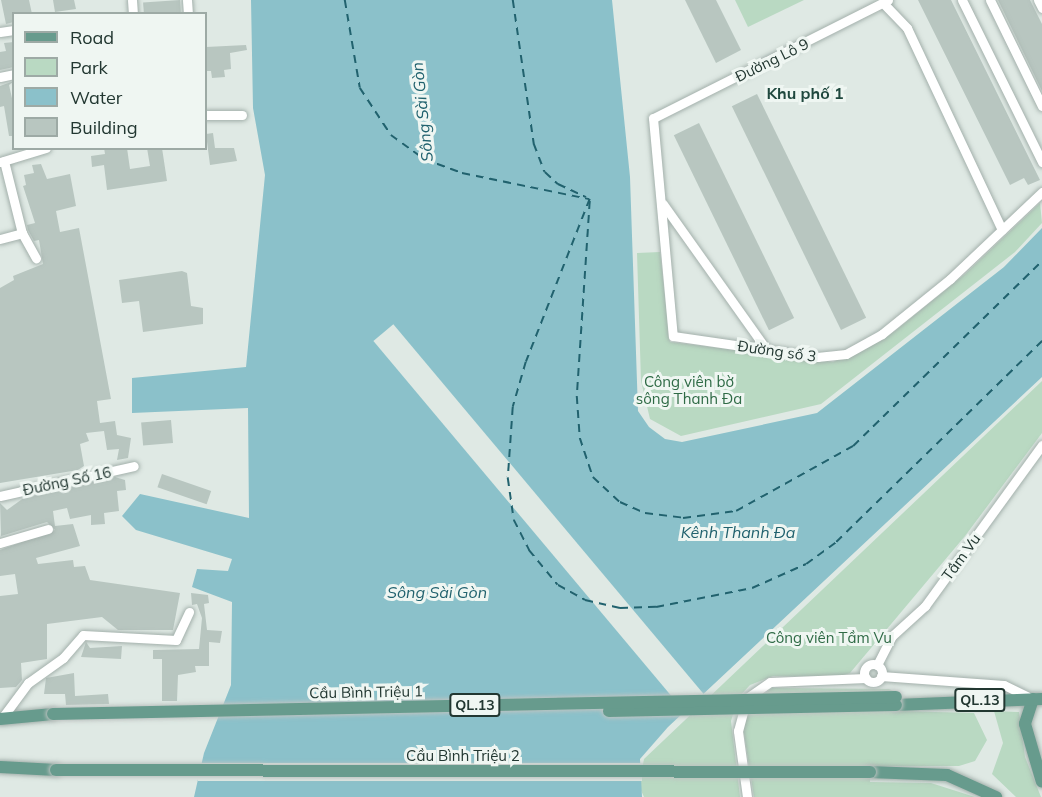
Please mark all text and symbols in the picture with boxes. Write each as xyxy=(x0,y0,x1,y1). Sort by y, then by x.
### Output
legend xyxy=(12,12,207,150)
text: Road xyxy=(70,26,114,49)
street label: Đường Lô 9 xyxy=(732,34,812,86)
text: Park xyxy=(70,56,108,79)
water label: Sông Sài Gòn xyxy=(407,61,437,163)
district label: Khu phố 1 xyxy=(766,83,844,103)
text: Water xyxy=(70,86,122,109)
text: Building xyxy=(70,116,138,139)
street label: Đường số 3 xyxy=(737,337,817,365)
park label: Công viên bờ sông Thanh Đa xyxy=(636,372,742,407)
street label: Đường Số 16 xyxy=(21,463,113,499)
water label: Kênh Thanh Đa xyxy=(681,522,795,542)
street label: Tầm Vu xyxy=(938,530,984,584)
water label: Sông Sài Gòn xyxy=(387,582,487,602)
park label: Công viên Tầm Vu xyxy=(766,629,892,647)
street label: Cầu Bình Triệu 1 xyxy=(309,682,423,702)
road number: QL.13 xyxy=(953,689,1007,711)
road number: QL.13 xyxy=(448,694,502,716)
street label: Cầu Bình Triệu 2 xyxy=(406,747,520,765)

